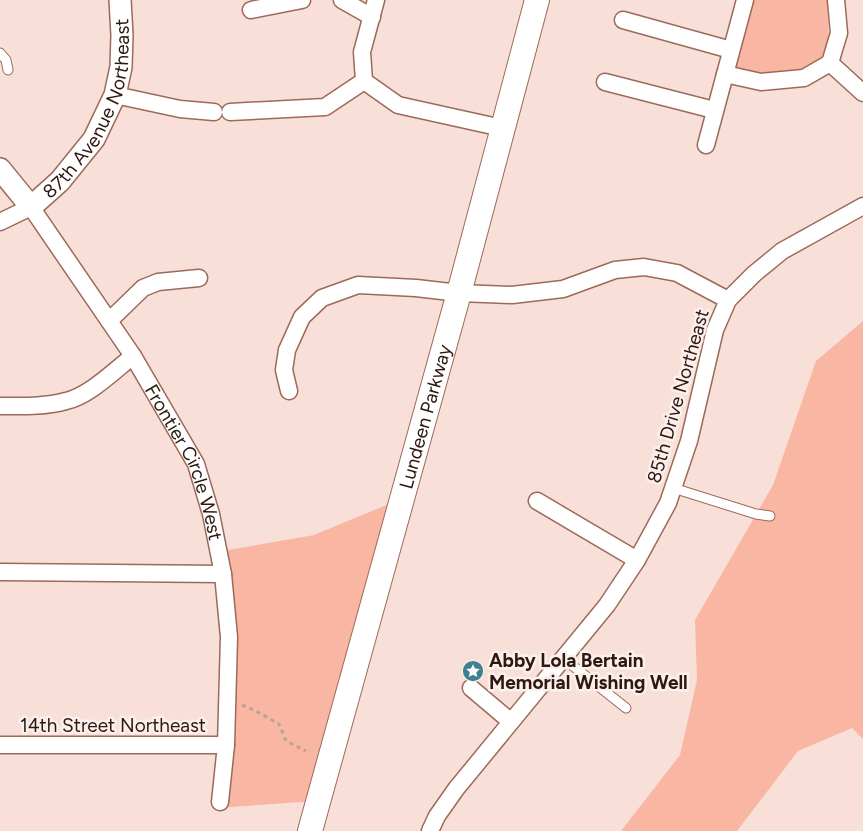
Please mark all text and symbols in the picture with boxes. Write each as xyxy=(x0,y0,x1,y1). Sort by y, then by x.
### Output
street label: 87th Avenue Northeast xyxy=(38,18,134,203)
street label: 85th Drive Northeast xyxy=(642,306,714,486)
street label: Lundeen Parkway xyxy=(394,342,456,491)
street label: Frontier Circle West xyxy=(140,380,227,542)
place label: Abby Lola Bertain Memorial Wishing Well xyxy=(489,649,688,694)
place icon: Abby Lola Bertain Memorial Wishing Well xyxy=(461,659,485,683)
street label: 14th Street Northeast xyxy=(20,714,206,737)

